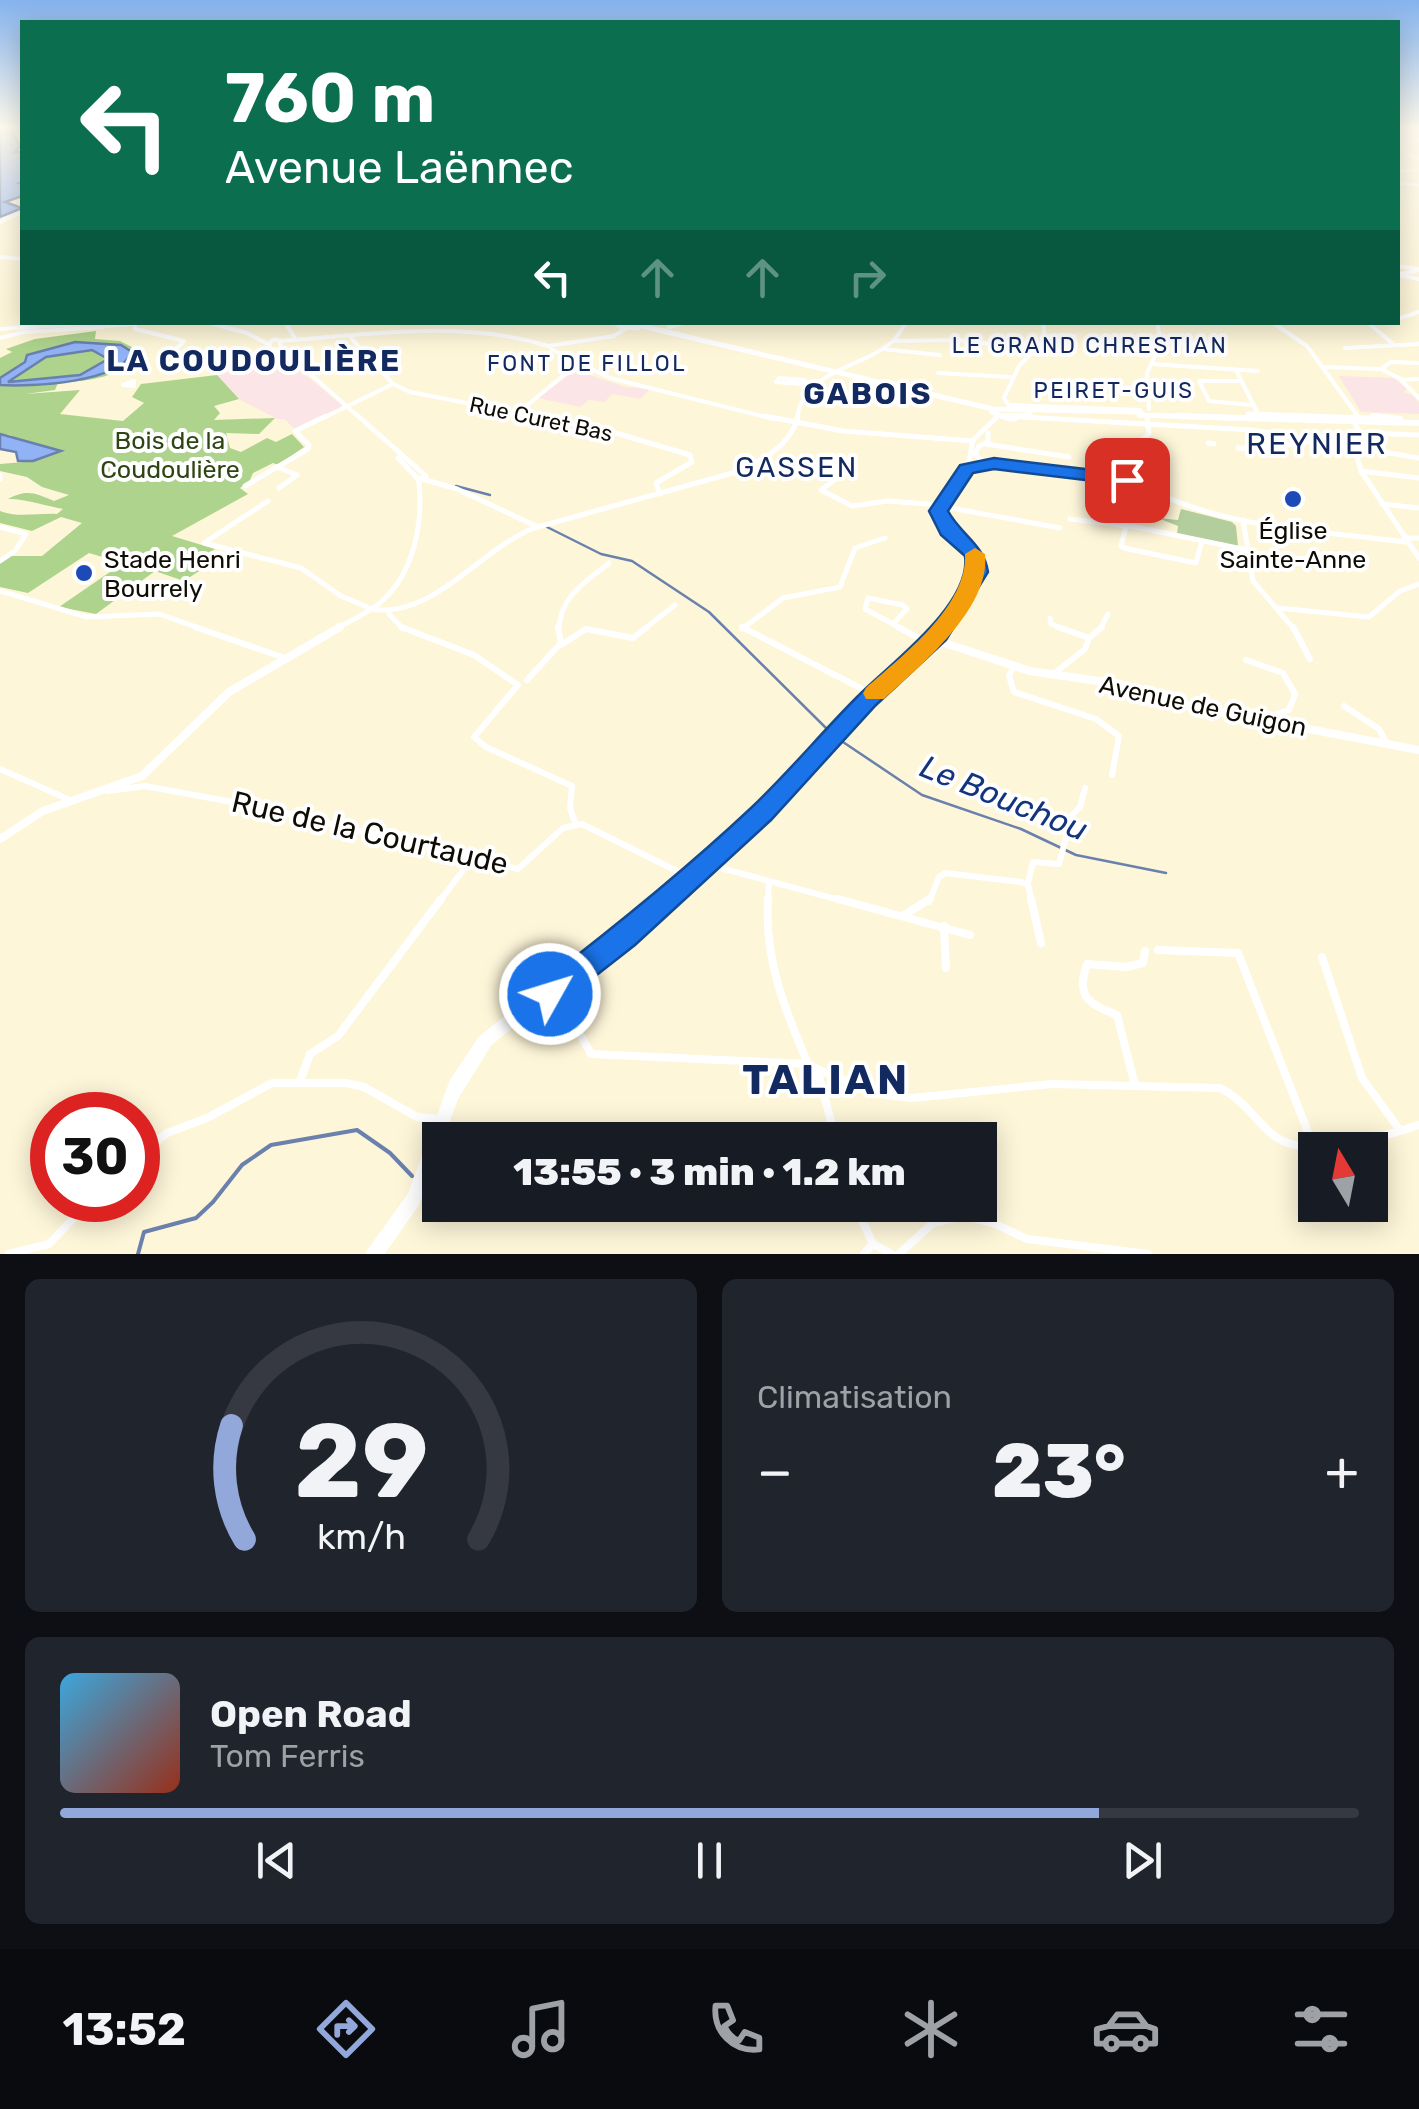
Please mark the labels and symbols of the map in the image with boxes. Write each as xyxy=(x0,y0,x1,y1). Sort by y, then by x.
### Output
district label: LE GRAND CHRESTIAN xyxy=(952,332,1228,359)
district label: LA COUDOULIÈRE xyxy=(106,343,402,379)
district label: FONT DE FILLOL xyxy=(487,350,687,377)
district label: GABOIS xyxy=(803,376,933,412)
district label: PEIRET-GUIS xyxy=(1034,377,1194,404)
street label: Rue Curet Bas xyxy=(467,391,615,447)
park label: Bois de la Coudoulière xyxy=(100,426,240,484)
district label: REYNIER xyxy=(1246,426,1388,462)
pin xyxy=(1085,438,1170,523)
district label: GASSEN xyxy=(735,451,859,484)
marker: Église Sainte-Anne xyxy=(1282,488,1304,510)
place label: Église Sainte-Anne xyxy=(1220,516,1366,574)
place label: Stade Henri Bourrely xyxy=(104,545,241,603)
marker: Stade Henri Bourrely xyxy=(73,562,95,584)
street label: Avenue de Guigon xyxy=(1097,670,1309,742)
water label: Le Bouchou xyxy=(915,747,1093,849)
street label: Rue de la Courtaude xyxy=(228,784,512,882)
position arrow xyxy=(498,942,602,1046)
district label: TALIAN xyxy=(742,1055,910,1105)
speed limit sign: 30 xyxy=(30,1092,160,1222)
north arrow xyxy=(1298,1132,1388,1222)

